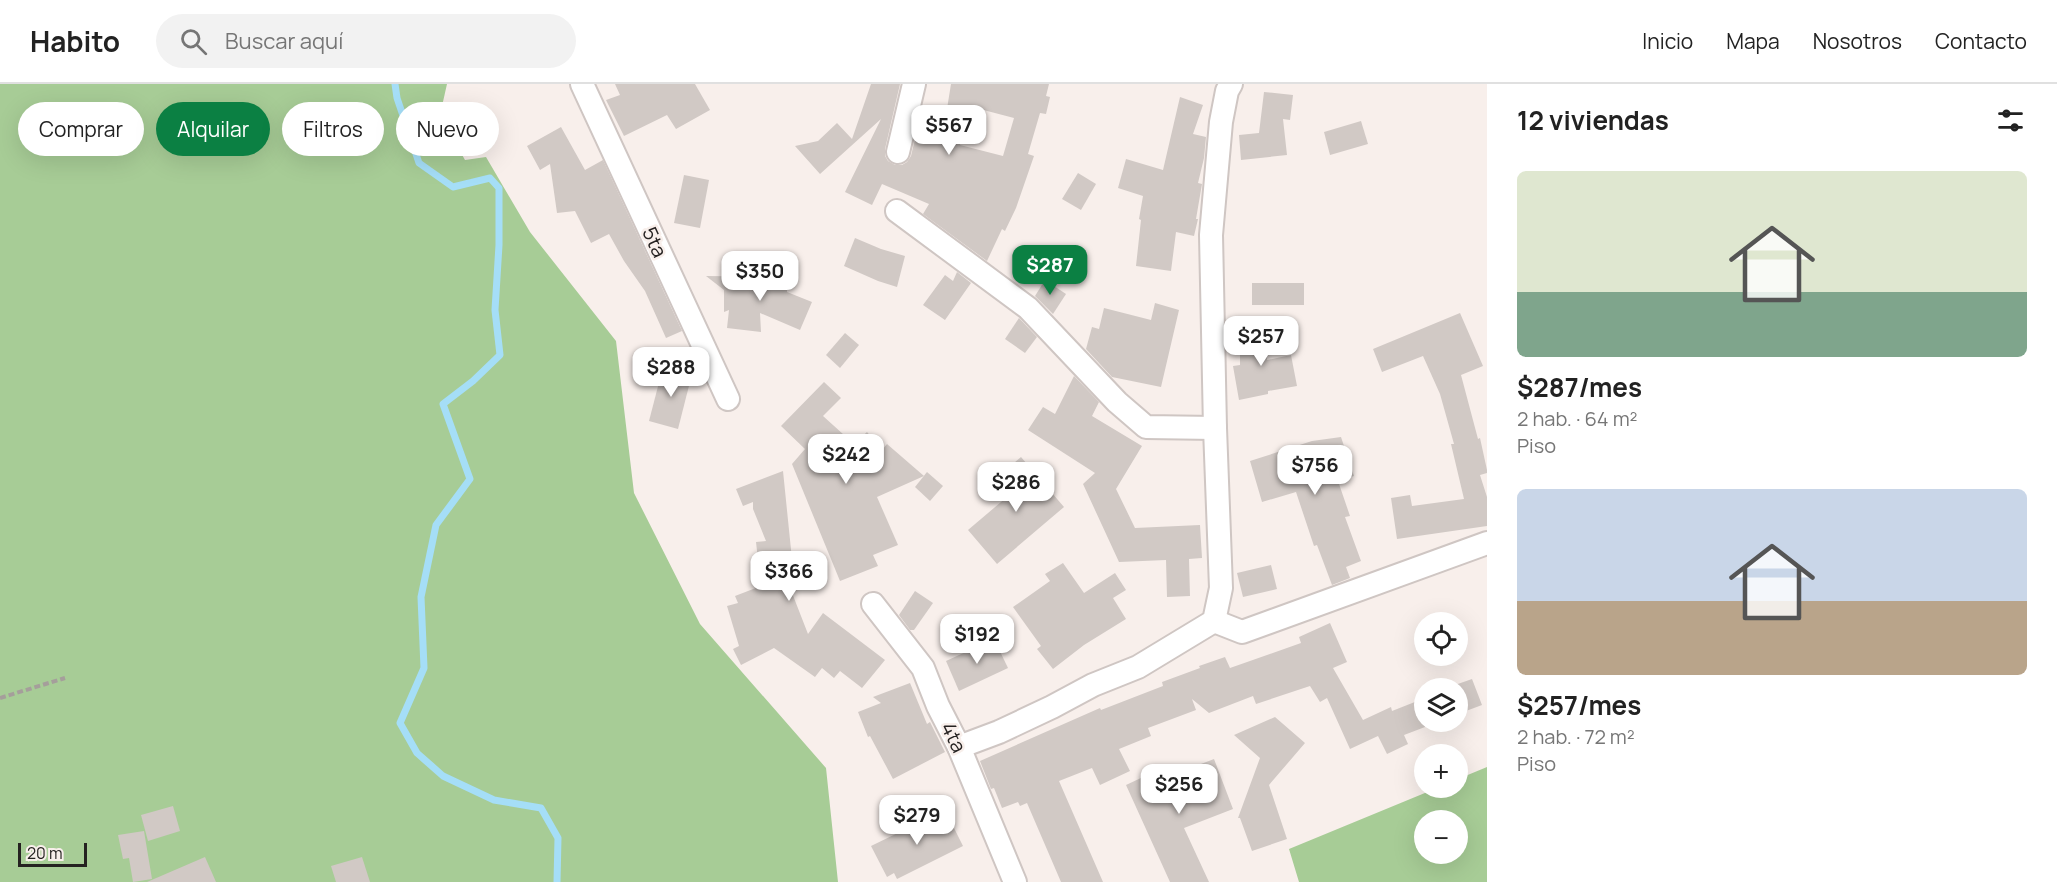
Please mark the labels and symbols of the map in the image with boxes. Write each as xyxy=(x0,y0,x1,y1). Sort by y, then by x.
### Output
pin: $567 xyxy=(913,105,985,156)
street label: 5ta xyxy=(636,222,674,262)
pin: $287 xyxy=(1014,245,1086,296)
pin: $350 xyxy=(724,251,796,302)
pin: $257 xyxy=(1225,316,1297,367)
pin: $288 xyxy=(635,347,707,398)
pin: $242 xyxy=(810,434,882,485)
pin: $756 xyxy=(1279,445,1351,496)
pin: $286 xyxy=(980,462,1052,513)
pin: $366 xyxy=(753,551,825,602)
pin: $192 xyxy=(941,614,1013,665)
street label: 4ta xyxy=(935,717,973,757)
pin: $256 xyxy=(1143,764,1215,815)
pin: $279 xyxy=(881,795,953,846)
scale bar xyxy=(18,840,87,868)

